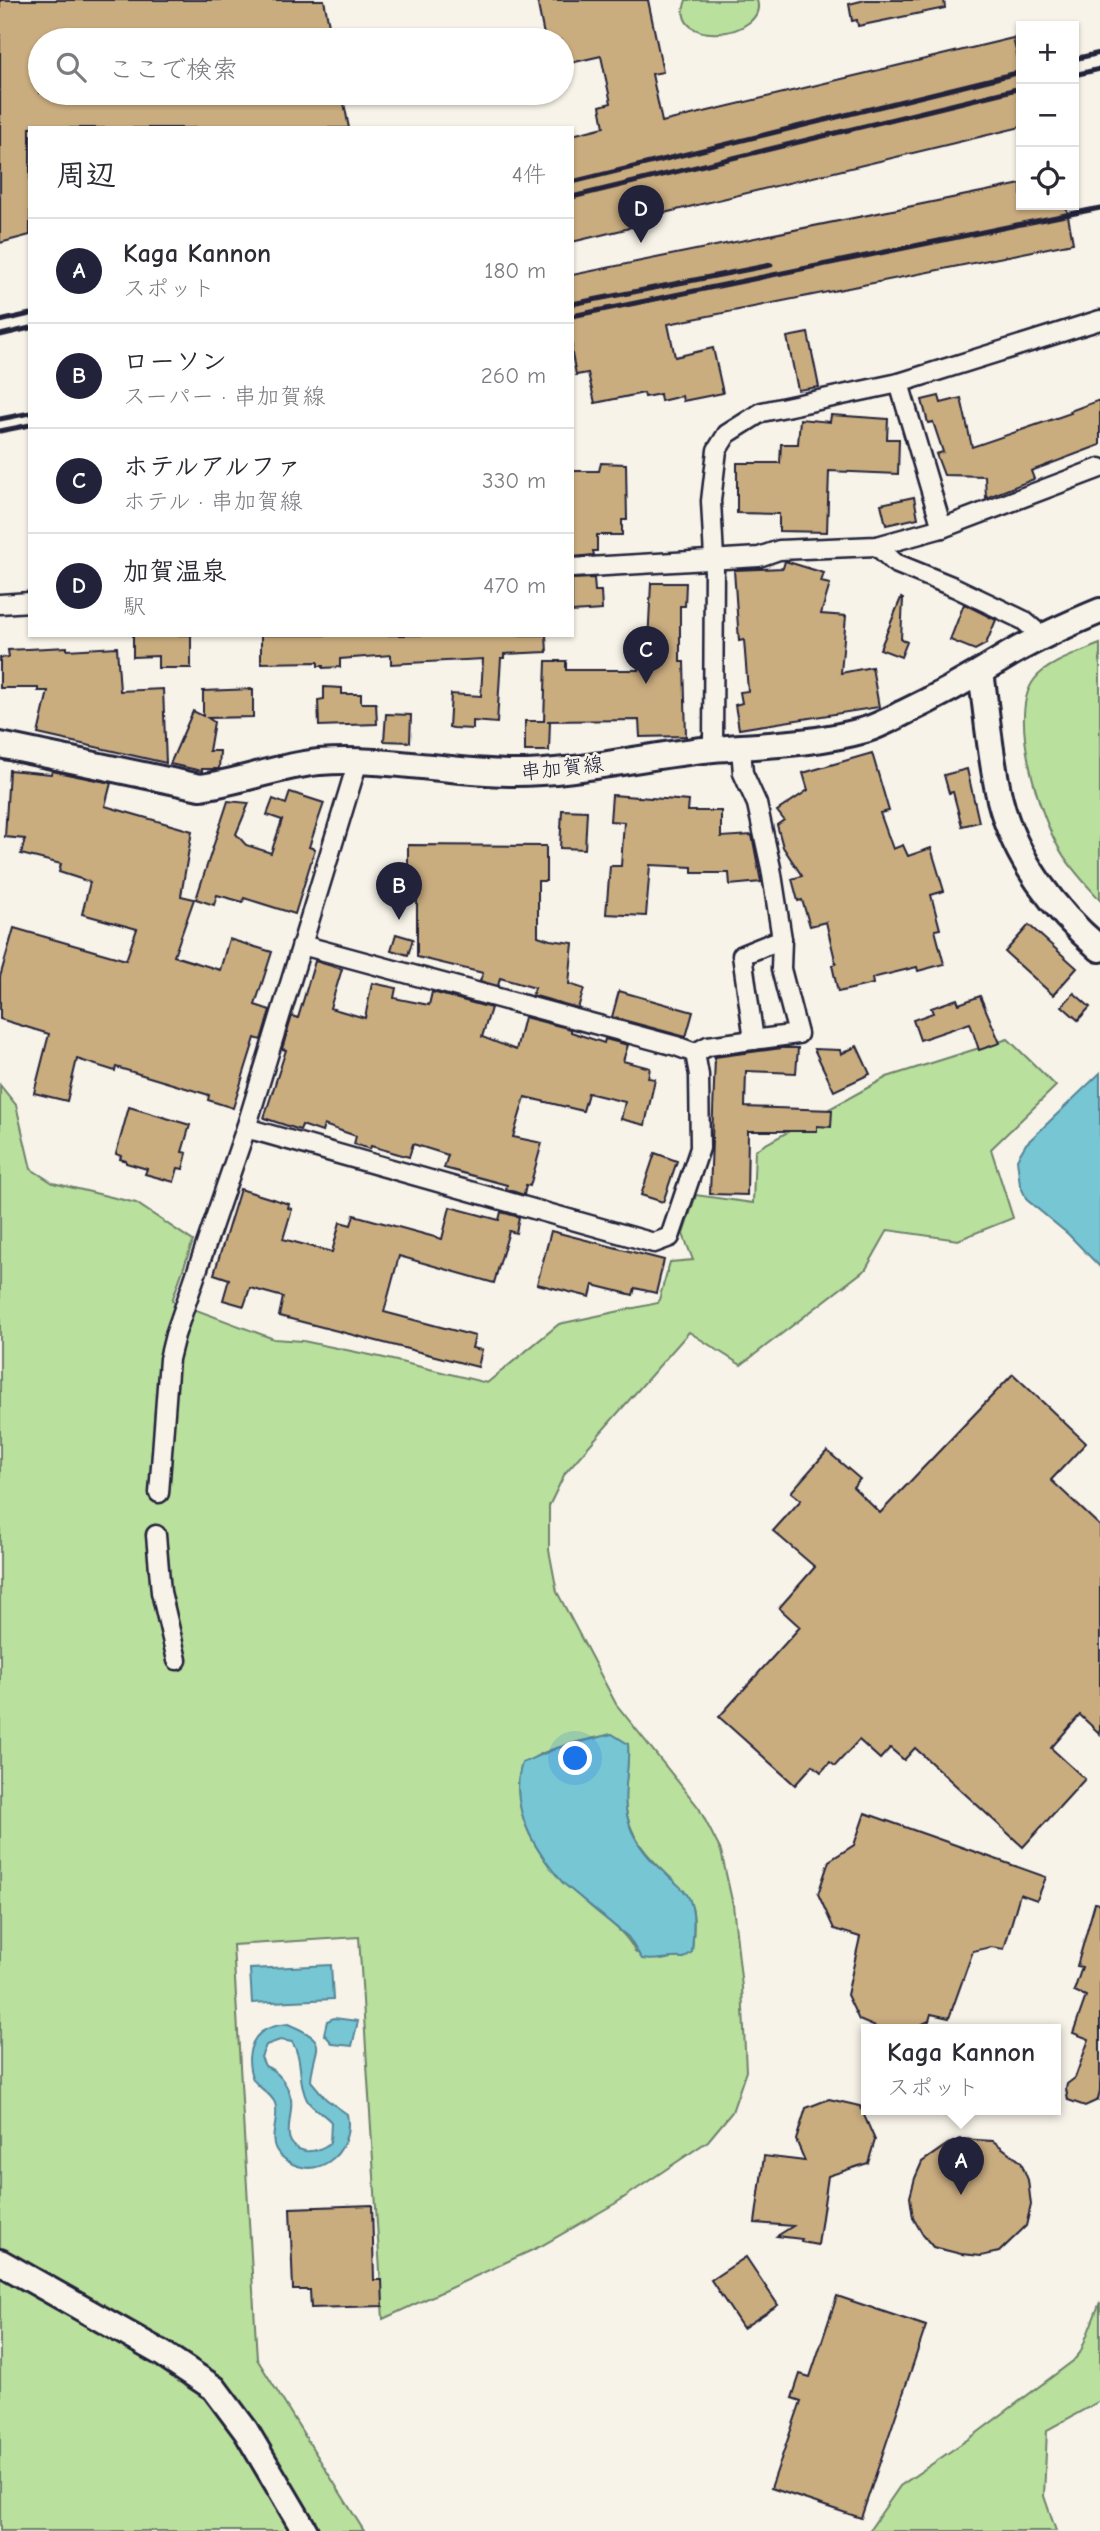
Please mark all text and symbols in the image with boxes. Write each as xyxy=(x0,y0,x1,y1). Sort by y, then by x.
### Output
map controls xyxy=(1016,21,1079,210)
button: + xyxy=(1016,21,1079,84)
search box xyxy=(28,28,574,105)
icon: search xyxy=(52,48,90,86)
text: ここで検索 xyxy=(108,55,238,85)
button: − xyxy=(1016,84,1079,147)
button: locate xyxy=(1016,147,1079,210)
text: 周辺 xyxy=(56,158,116,193)
text: 4件 xyxy=(512,161,546,188)
pin: D xyxy=(618,185,664,243)
text: Kaga Kannon xyxy=(123,239,271,269)
text: A xyxy=(73,257,85,284)
text: 180 m xyxy=(484,257,546,284)
text: スポット xyxy=(123,275,215,302)
text: ローソン xyxy=(123,347,227,377)
text: B xyxy=(72,362,86,389)
text: 260 m xyxy=(481,362,546,389)
text: スーパー · 串加賀線 xyxy=(123,383,326,410)
text: ホテルアルファ xyxy=(123,452,302,482)
text: C xyxy=(72,467,86,494)
text: 330 m xyxy=(482,467,546,494)
text: ホテル · 串加賀線 xyxy=(123,488,303,515)
text: 加賀温泉 xyxy=(123,557,227,587)
text: D xyxy=(72,572,86,599)
text: 470 m xyxy=(483,572,546,599)
text: 駅 xyxy=(123,593,146,620)
pin: C xyxy=(623,626,669,684)
street label: 串加賀線 xyxy=(519,752,605,784)
pin: B xyxy=(376,862,422,920)
your location xyxy=(558,1741,592,1775)
popup xyxy=(861,2024,1061,2115)
text: Kaga Kannon xyxy=(887,2038,1035,2068)
text: スポット xyxy=(887,2074,979,2101)
pin: A xyxy=(938,2137,984,2195)

